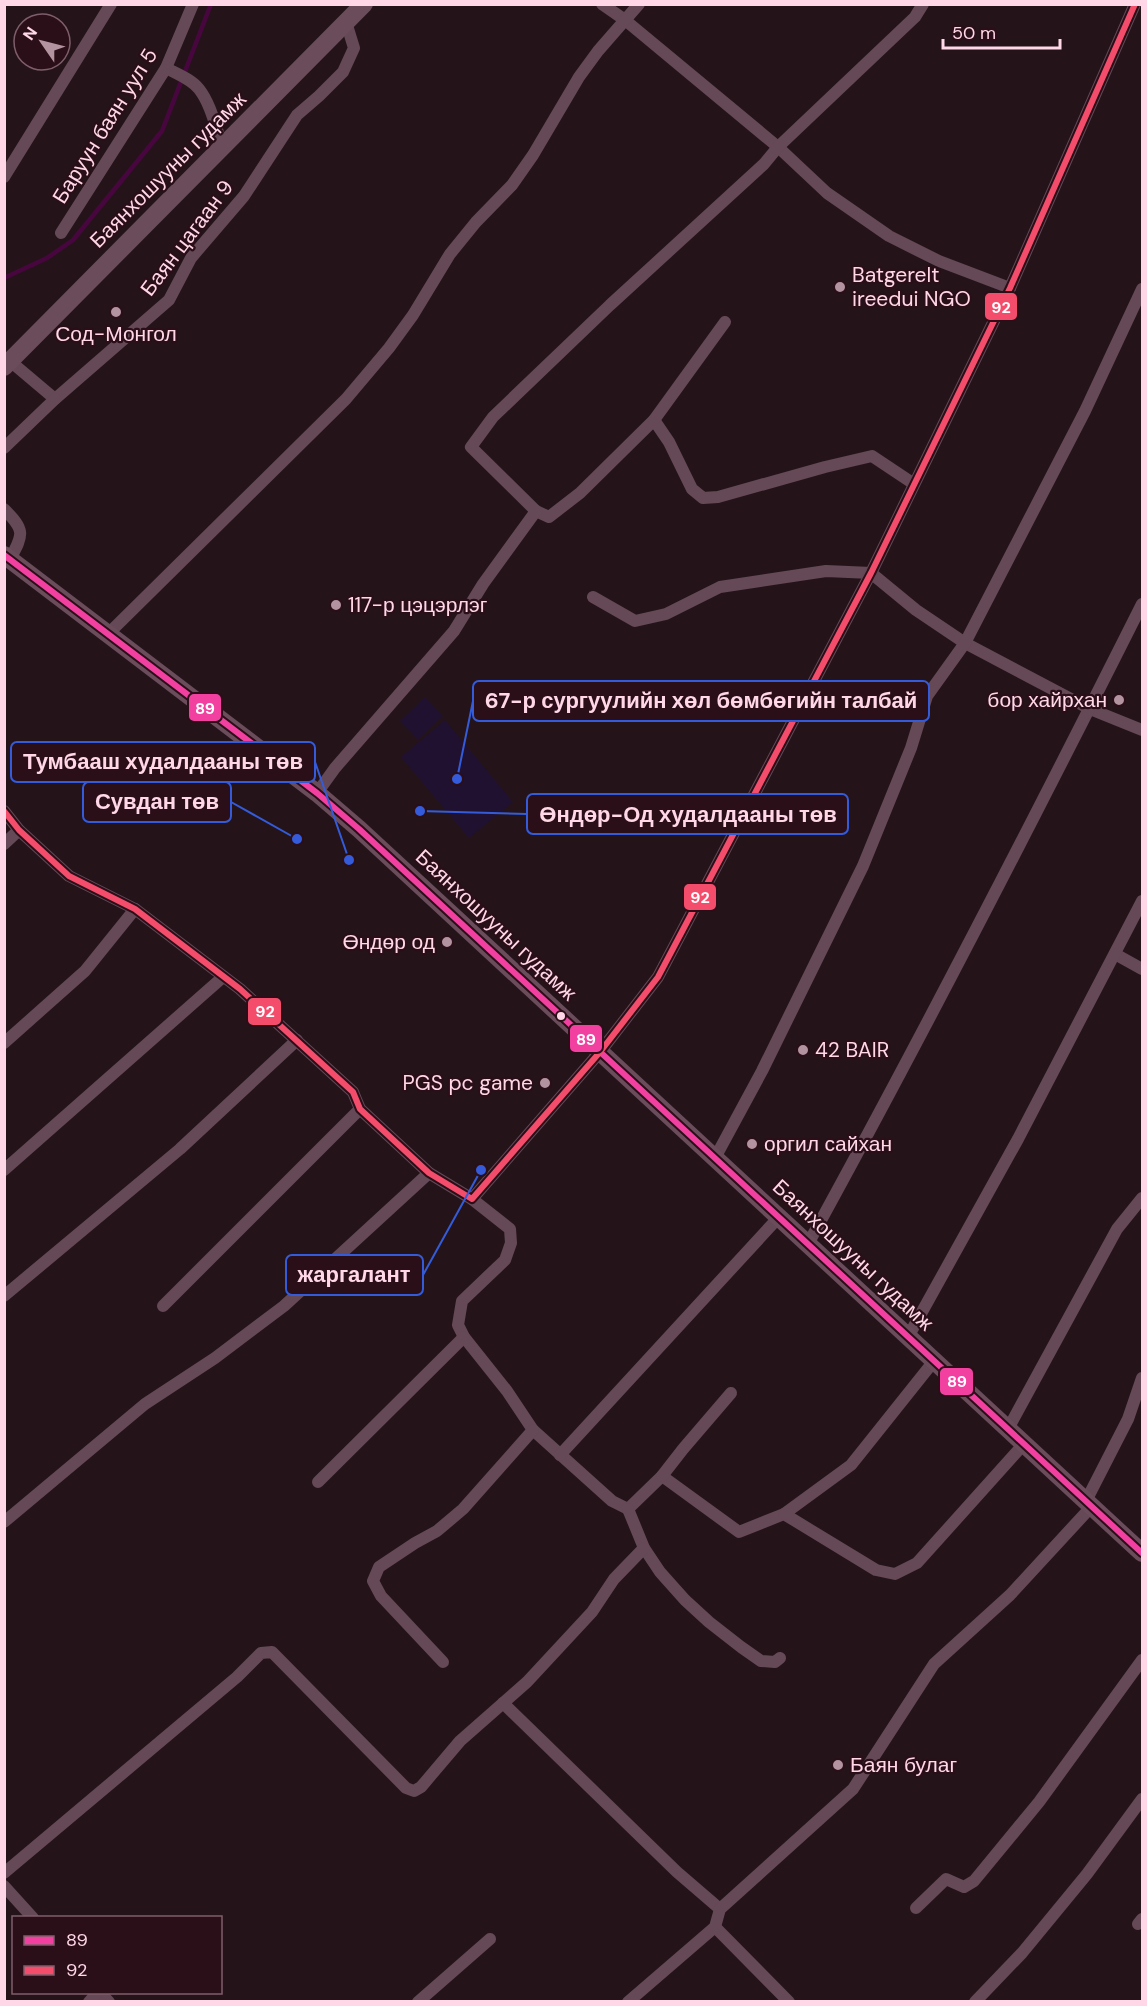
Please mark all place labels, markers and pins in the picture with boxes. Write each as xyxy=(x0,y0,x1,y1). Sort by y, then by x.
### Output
place label: Batgerelt ireedui NGO xyxy=(852,261,971,313)
marker: Batgerelt ireedui NGO xyxy=(833,280,847,294)
marker: Сод-Монгол xyxy=(109,305,123,319)
place label: Сод-Монгол xyxy=(55,320,177,348)
place label: 117-р цэцэрлэг xyxy=(348,591,488,619)
marker: 117-р цэцэрлэг xyxy=(329,598,343,612)
callout: 67-р сургуулийн хөл бөмбөгийн талбай xyxy=(473,681,929,721)
place label: бор хайрхан xyxy=(987,686,1107,714)
marker: бор хайрхан xyxy=(1112,693,1126,707)
callout: Тумбааш худалдааны төв xyxy=(11,742,315,782)
callout: Сувдан төв xyxy=(83,782,231,822)
callout: Өндөр-Од худалдааны төв xyxy=(527,794,848,834)
place label: Өндөр од xyxy=(342,928,435,956)
marker: Өндөр од xyxy=(440,935,454,949)
unlabelled marker xyxy=(555,1010,567,1022)
place label: 42 BAIR xyxy=(815,1036,889,1064)
marker: 42 BAIR xyxy=(796,1043,810,1057)
place label: PGS pc game xyxy=(403,1069,533,1097)
marker: PGS pc game xyxy=(538,1076,552,1090)
place label: оргил сайхан xyxy=(764,1130,892,1158)
marker: оргил сайхан xyxy=(745,1137,759,1151)
callout: жаргалант xyxy=(286,1255,423,1295)
place label: Баян булаг xyxy=(850,1751,958,1779)
marker: Баян булаг xyxy=(831,1758,845,1772)

